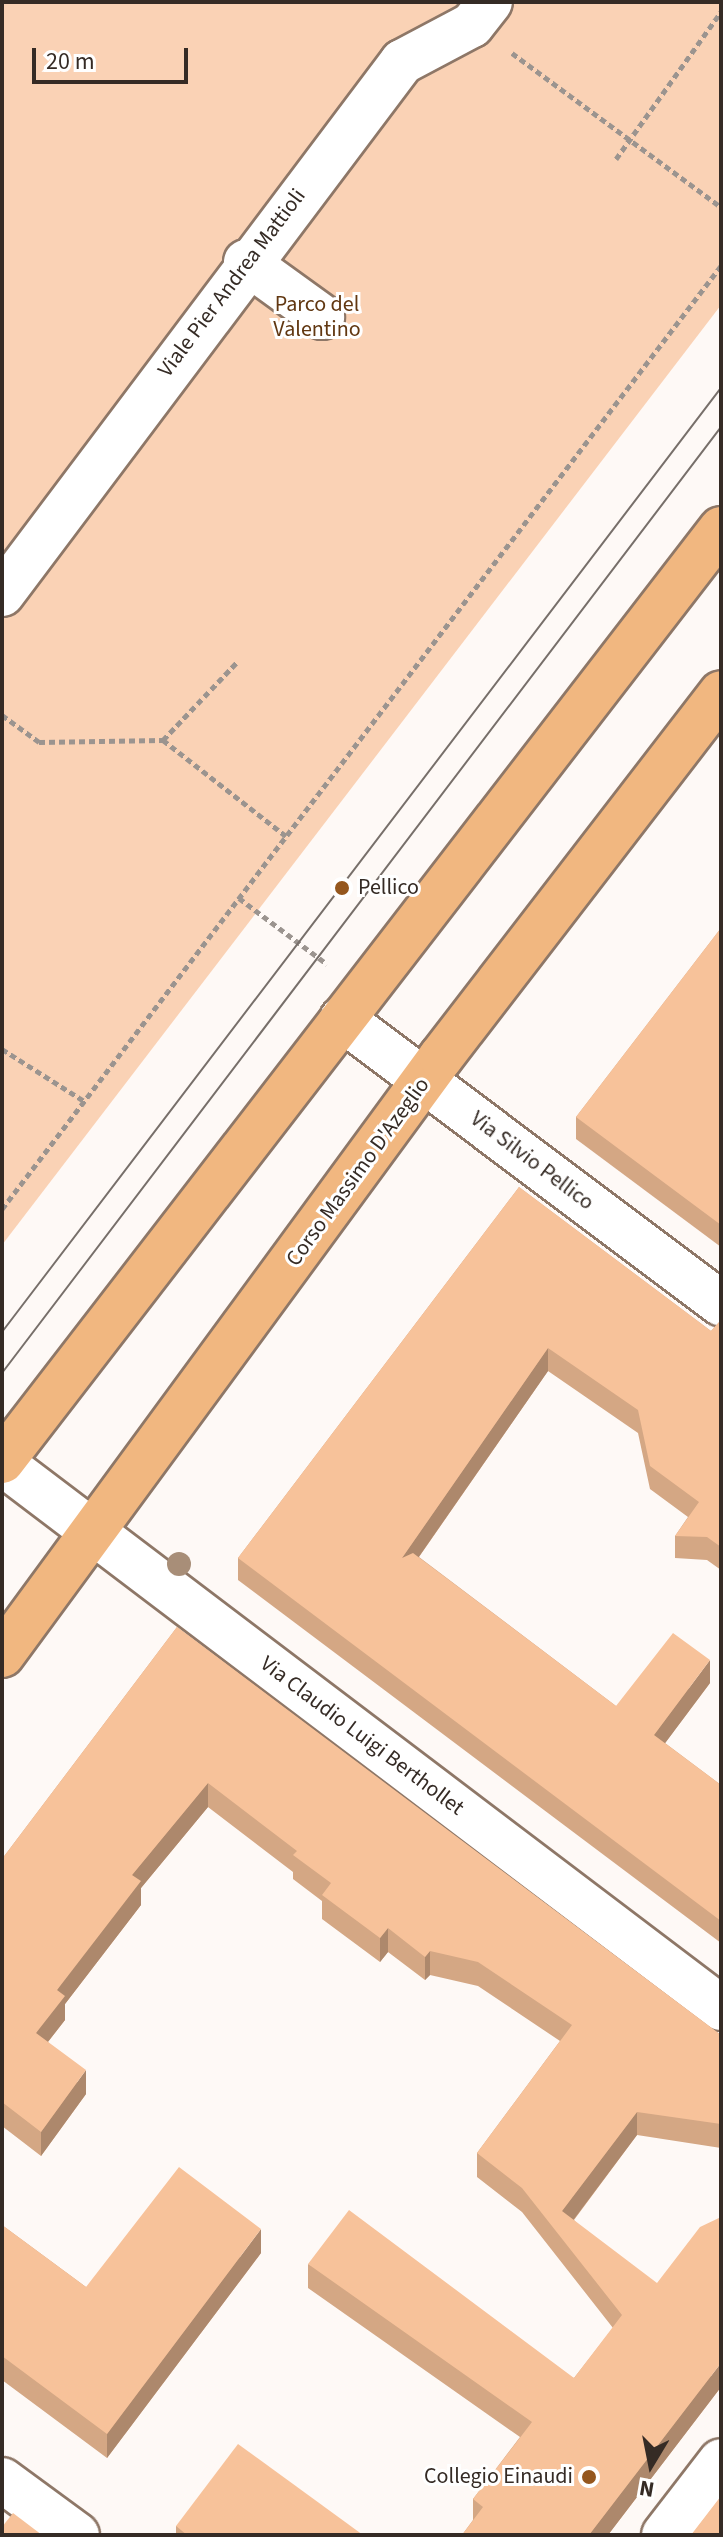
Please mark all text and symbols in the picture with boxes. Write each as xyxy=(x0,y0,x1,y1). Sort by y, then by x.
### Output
scale bar xyxy=(36,32,192,82)
text: 20 m xyxy=(46,44,95,79)
street label: Viale Pier Andrea Mattioli xyxy=(153,184,311,382)
park label: Parco del Valentino xyxy=(273,291,361,342)
place label: Pellico xyxy=(358,875,419,901)
marker: Pellico xyxy=(333,879,351,897)
street label: Corso Massimo D'Azeglio xyxy=(281,1073,435,1271)
street label: Via Silvio Pellico xyxy=(465,1106,599,1216)
street label: Via Claudio Luigi Berthollet xyxy=(255,1651,469,1821)
north arrow xyxy=(611,2425,691,2505)
place label: Collegio Einaudi xyxy=(424,2464,573,2490)
marker: Collegio Einaudi xyxy=(580,2468,598,2486)
text: N xyxy=(637,2472,657,2506)

